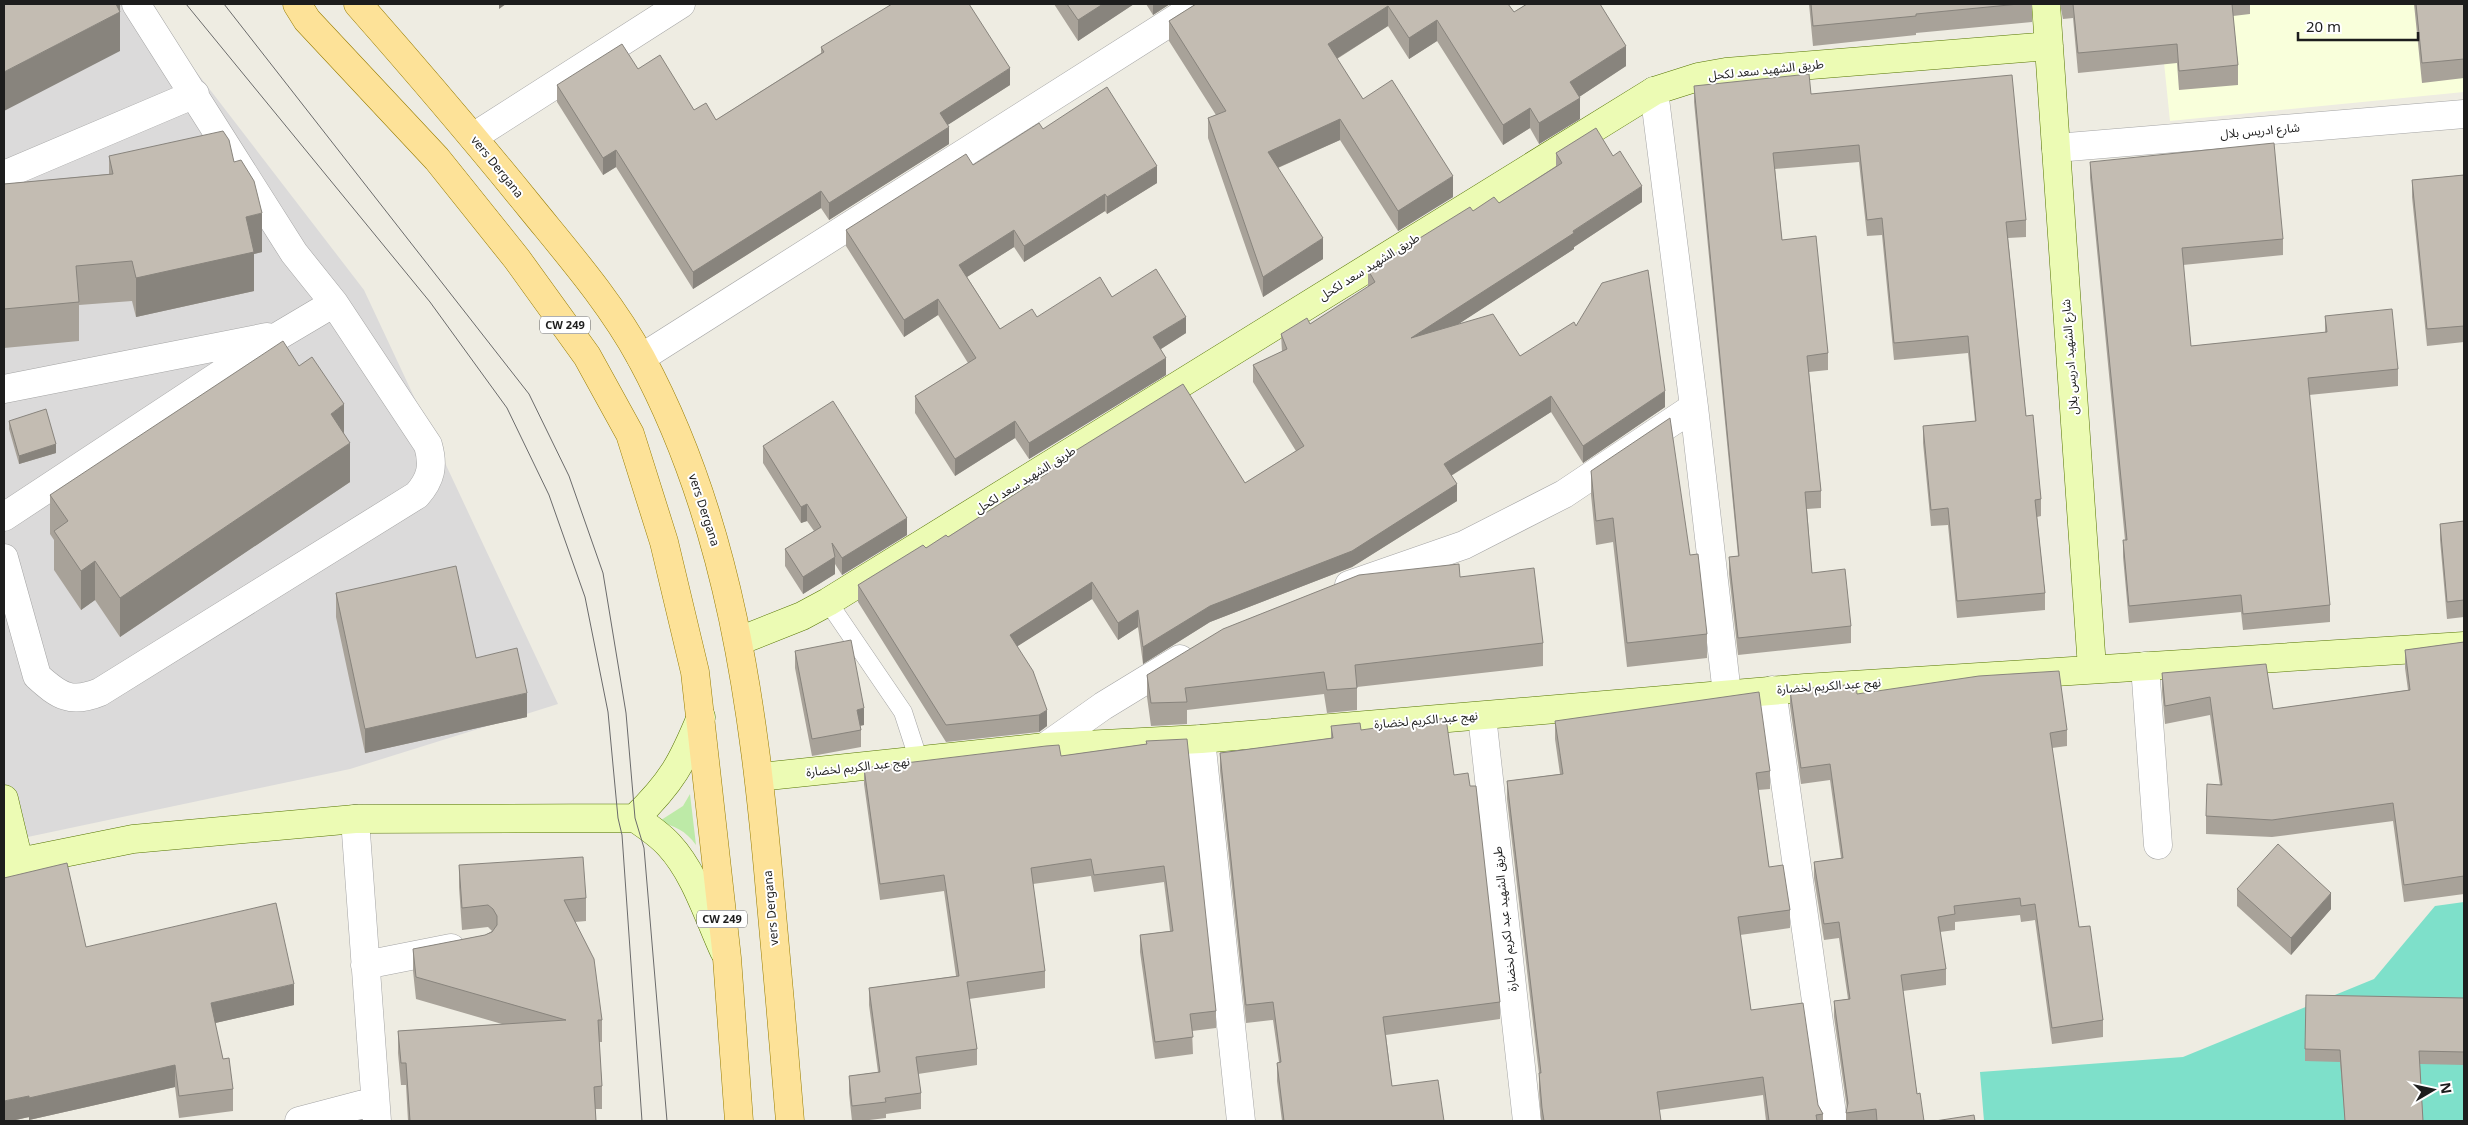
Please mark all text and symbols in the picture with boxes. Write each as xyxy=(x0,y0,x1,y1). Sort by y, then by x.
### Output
scale bar xyxy=(2298,10,2418,42)
text: 20 m xyxy=(2306,16,2341,36)
street label: طريق الشهيد سعد لكحل xyxy=(1707,55,1824,84)
street label: شارع ادريس بلال xyxy=(2219,119,2301,143)
street label: vers Dergana xyxy=(467,132,528,201)
street label: طريق الشهيد سعد لكحل xyxy=(1315,229,1422,305)
street label: شارع الشهيد ادريس بلال xyxy=(2057,298,2083,416)
road number: CW 249 xyxy=(540,316,590,334)
street label: طريق الشهيد سعد لكحل xyxy=(971,442,1078,518)
street label: vers Dergana xyxy=(685,471,724,548)
street label: نهج عبد الكريم لخضارة xyxy=(1776,673,1882,699)
street label: نهج عبد الكريم لخضارة xyxy=(1373,706,1479,734)
street label: نهج عبد الكريم لخضارة xyxy=(805,753,911,781)
street label: طريق الشهيد عبد لكريم لخضارة xyxy=(1488,845,1522,993)
street label: vers Dergana xyxy=(759,870,782,946)
road number: CW 249 xyxy=(697,911,747,928)
north arrow xyxy=(2408,1065,2458,1115)
text: N xyxy=(2436,1081,2457,1095)

